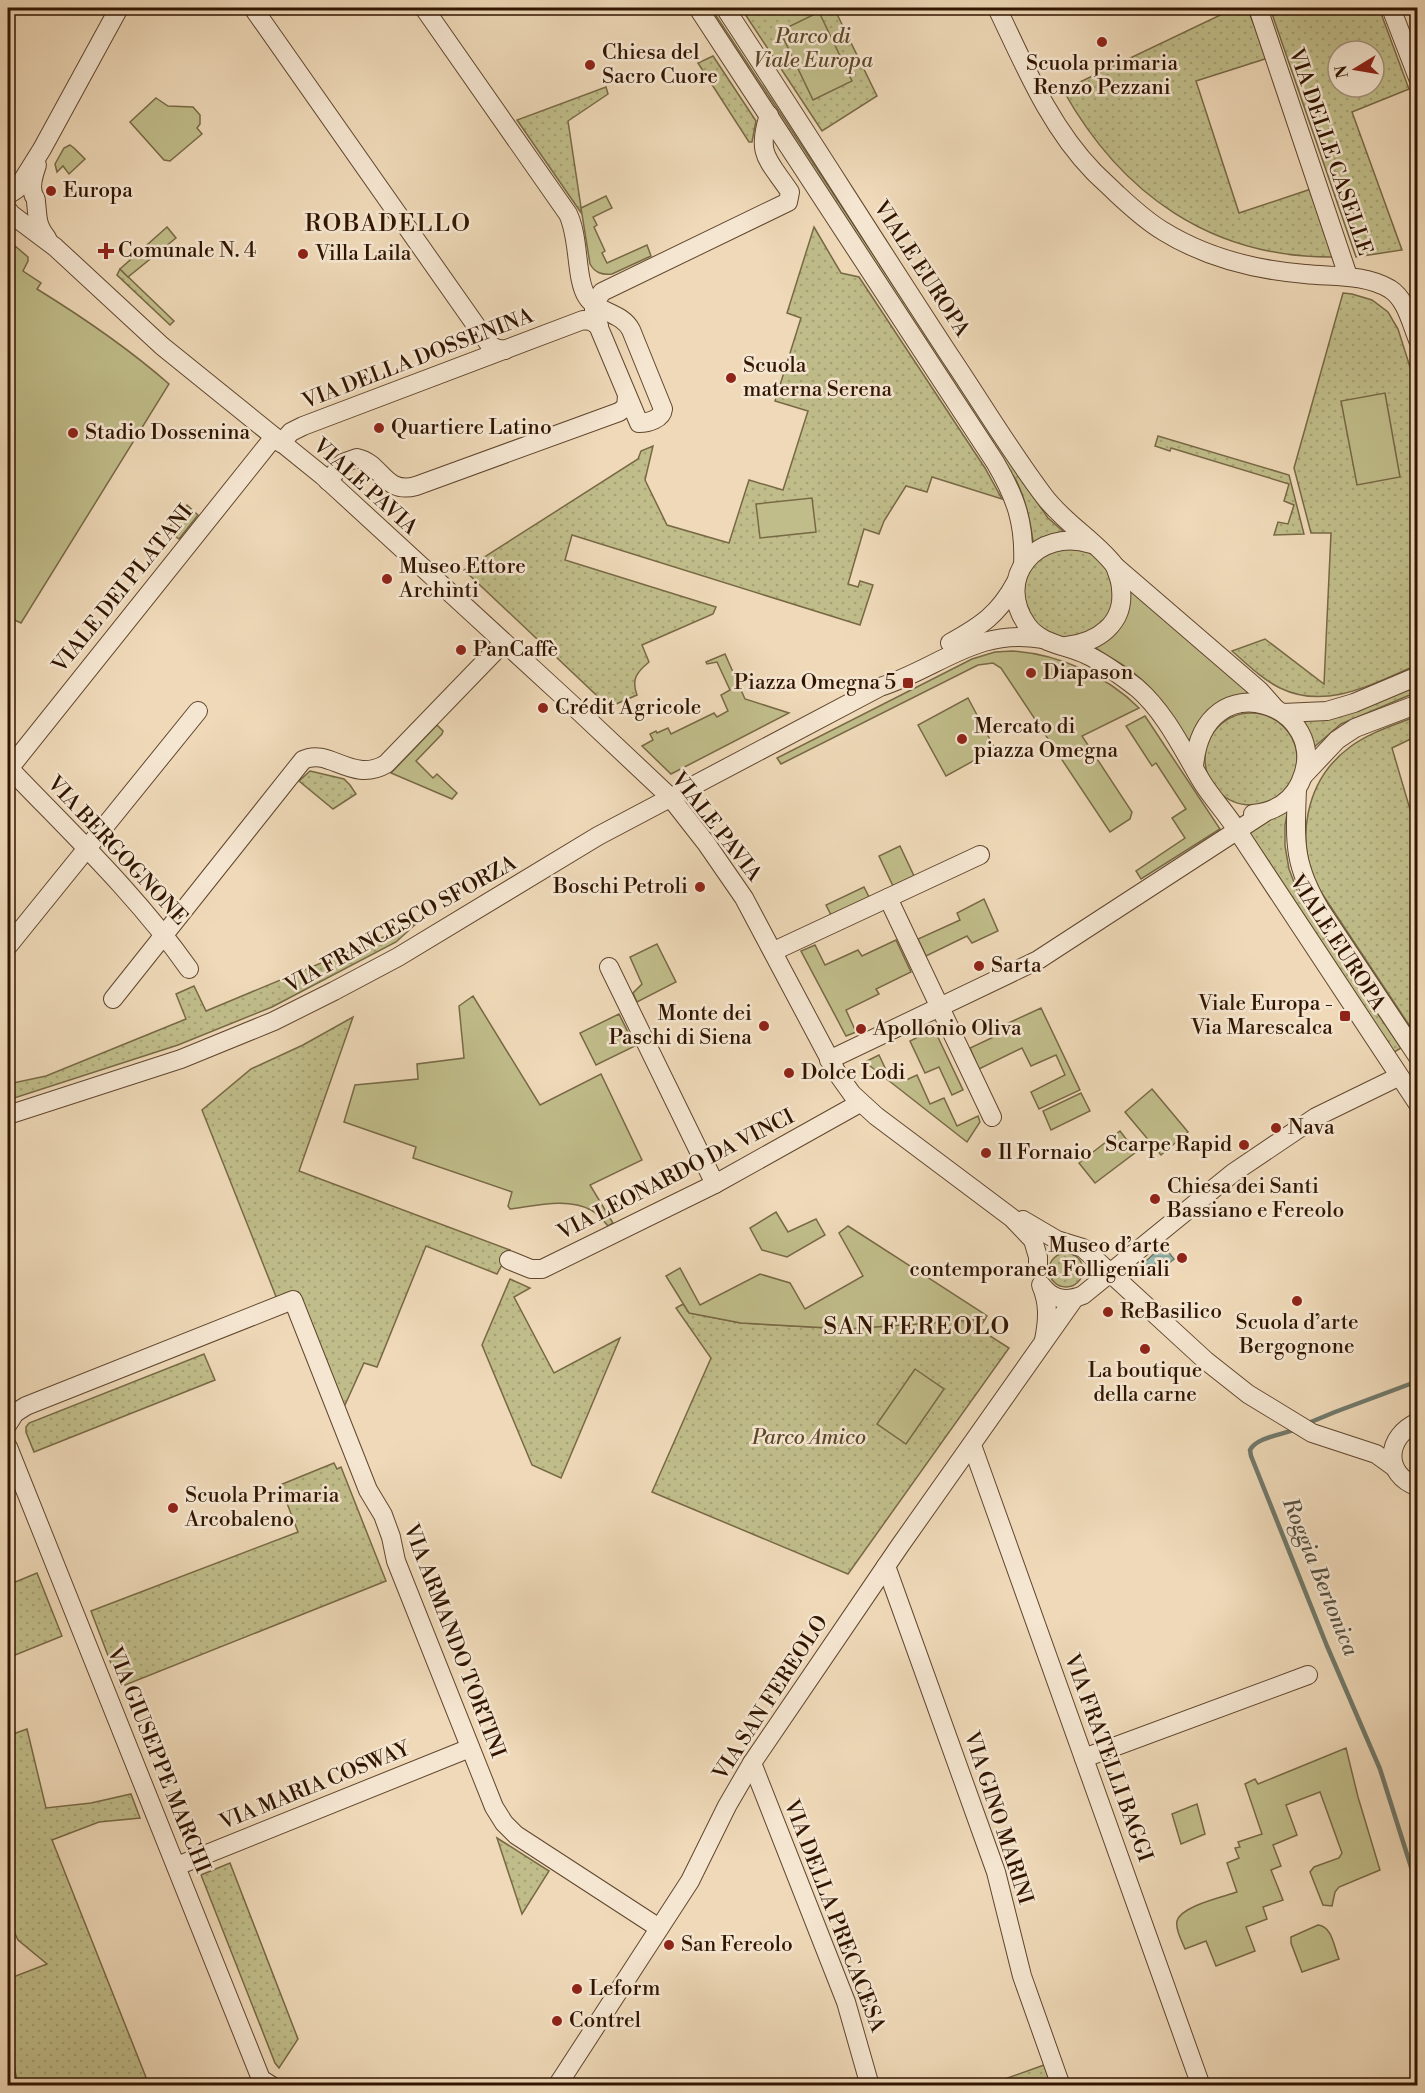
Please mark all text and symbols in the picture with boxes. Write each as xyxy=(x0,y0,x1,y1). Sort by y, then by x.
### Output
park label: Parco di Viale Europa xyxy=(753,24,873,74)
marker: Scuola primaria Renzo Pezzani xyxy=(1095,35,1109,49)
north arrow xyxy=(1326,39,1386,99)
place label: Chiesa del Sacro Cuore xyxy=(602,40,718,90)
street label: VIA DELLE CASELLE xyxy=(1282,44,1378,259)
place label: Scuola primaria Renzo Pezzani xyxy=(1026,51,1178,101)
marker: Chiesa del Sacro Cuore xyxy=(583,58,597,72)
text: N xyxy=(1331,63,1353,80)
place label: Europa xyxy=(63,178,133,204)
marker: Europa xyxy=(44,184,58,198)
street label: VIALE EUROPA xyxy=(867,195,975,342)
district label: ROBADELLO xyxy=(305,209,471,239)
place label: Comunale N. 4 xyxy=(118,238,256,264)
place label: Villa Laila xyxy=(314,241,412,267)
marker: Comunale N. 4 xyxy=(99,244,113,258)
marker: Villa Laila xyxy=(296,247,310,261)
street label: VIA DELLA DOSSENINA xyxy=(298,303,538,415)
place label: Scuola materna Serena xyxy=(743,353,892,403)
marker: Scuola materna Serena xyxy=(724,371,738,385)
place label: Quartiere Latino xyxy=(391,415,552,441)
place label: Stadio Dossenina xyxy=(85,420,251,446)
marker: Quartiere Latino xyxy=(372,421,386,435)
marker: Stadio Dossenina xyxy=(66,426,80,440)
street label: VIALE PAVIA xyxy=(307,433,423,541)
street label: VIALE DEI PLATANI xyxy=(47,500,199,679)
place label: Museo Ettore Archinti xyxy=(398,554,526,604)
marker: Museo Ettore Archinti xyxy=(380,572,394,586)
place label: PanCaffè xyxy=(473,637,558,663)
marker: PanCaffè xyxy=(454,643,468,657)
place label: Diapason xyxy=(1043,660,1134,686)
marker: Diapason xyxy=(1024,666,1038,680)
place label: Piazza Omegna 5 xyxy=(734,670,896,696)
marker: Piazza Omegna 5 xyxy=(901,676,915,690)
place label: Crédit Agricole xyxy=(555,695,701,721)
marker: Crédit Agricole xyxy=(536,701,550,715)
place label: Mercato di piazza Omegna xyxy=(974,714,1119,764)
marker: Mercato di piazza Omegna xyxy=(955,732,969,746)
street label: VIALE PAVIA xyxy=(665,766,767,887)
street label: VIA BERGOGNONE xyxy=(41,770,193,931)
street label: VIA FRANCESCO SFORZA xyxy=(280,850,522,1000)
street label: VIALE EUROPA xyxy=(1283,869,1391,1016)
place label: Boschi Petroli xyxy=(552,874,688,900)
marker: Boschi Petroli xyxy=(693,880,707,894)
place label: Sarta xyxy=(991,953,1042,979)
marker: Sarta xyxy=(972,959,986,973)
place label: Viale Europa - Via Marescalca xyxy=(1190,991,1333,1041)
place label: Monte dei Paschi di Siena xyxy=(609,1001,752,1051)
marker: Viale Europa - Via Marescalca xyxy=(1338,1009,1352,1023)
place label: Apollonio Oliva xyxy=(872,1016,1022,1042)
marker: Monte dei Paschi di Siena xyxy=(757,1019,771,1033)
marker: Apollonio Oliva xyxy=(854,1022,868,1036)
place label: Dolce Lodi xyxy=(801,1060,906,1086)
marker: Dolce Lodi xyxy=(782,1066,796,1080)
street label: VIA LEONARDO DA VINCI xyxy=(552,1104,799,1247)
place label: Nava xyxy=(1288,1115,1335,1141)
marker: Nava xyxy=(1269,1121,1283,1135)
place label: Scarpe Rapid xyxy=(1105,1132,1232,1158)
marker: Scarpe Rapid xyxy=(1237,1138,1251,1152)
place label: Il Fornaio xyxy=(998,1140,1092,1166)
marker: Il Fornaio xyxy=(979,1146,993,1160)
place label: Chiesa dei Santi Bassiano e Fereolo xyxy=(1166,1174,1344,1224)
marker: Chiesa dei Santi Bassiano e Fereolo xyxy=(1148,1192,1162,1206)
place label: Museo d’arte contemporanea Folligeniali xyxy=(909,1233,1170,1283)
marker: Museo d’arte contemporanea Folligeniali xyxy=(1175,1251,1189,1265)
marker: Scuola d’arte Bergognone xyxy=(1290,1294,1304,1308)
place label: ReBasilico xyxy=(1120,1299,1222,1325)
marker: ReBasilico xyxy=(1101,1305,1115,1319)
place label: Scuola d’arte Bergognone xyxy=(1236,1310,1359,1360)
district label: SAN FEREOLO xyxy=(823,1312,1011,1342)
marker: La boutique della carne xyxy=(1138,1342,1152,1356)
place label: La boutique della carne xyxy=(1088,1358,1202,1408)
park label: Parco Amico xyxy=(751,1425,866,1451)
place label: Scuola Primaria Arcobaleno xyxy=(184,1483,340,1533)
water label: Roggia Bertonica xyxy=(1276,1493,1364,1661)
marker: Scuola Primaria Arcobaleno xyxy=(166,1501,180,1515)
street label: VIA ARMANDO TORTINI xyxy=(397,1519,511,1762)
street label: VIA SAN FEREOLO xyxy=(707,1611,834,1786)
street label: VIA GIUSEPPE MARCHI xyxy=(100,1642,215,1877)
street label: VIA FRATELLI BAGGI xyxy=(1058,1650,1158,1866)
street label: VIA GINO MARINI xyxy=(957,1727,1038,1908)
street label: VIA MARIA COSWAY xyxy=(215,1735,415,1836)
street label: VIA DELLA PRECACESA xyxy=(777,1795,891,2036)
place label: San Fereolo xyxy=(681,1932,793,1958)
marker: San Fereolo xyxy=(662,1938,676,1952)
place label: Leform xyxy=(589,1976,660,2002)
marker: Leform xyxy=(570,1982,584,1996)
place label: Contrel xyxy=(569,2008,641,2034)
marker: Contrel xyxy=(550,2014,564,2028)

